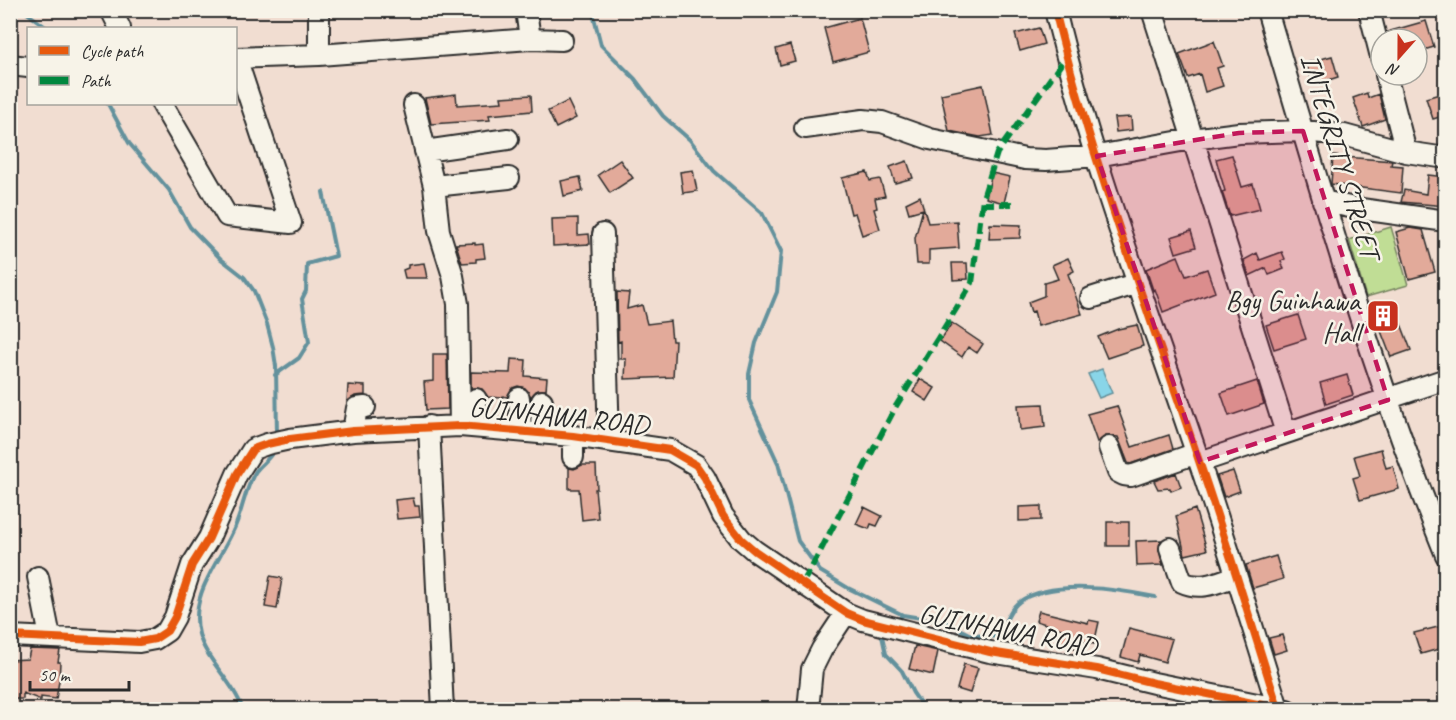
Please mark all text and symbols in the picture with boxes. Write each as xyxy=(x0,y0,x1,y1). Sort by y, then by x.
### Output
legend xyxy=(27,27,237,105)
north arrow xyxy=(1369,27,1429,87)
text: Cycle path xyxy=(81,40,144,62)
street label: INTEGRITY STREET xyxy=(1293,50,1390,269)
text: N xyxy=(1383,58,1402,81)
text: Path xyxy=(81,70,111,92)
place label: Bgy Guinhawa Hall xyxy=(1226,283,1365,350)
building icon: Bgy Guinhawa Hall xyxy=(1365,298,1401,334)
street label: GUINHAWA ROAD xyxy=(468,389,653,443)
street label: GUINHAWA ROAD xyxy=(916,595,1102,664)
scale bar xyxy=(30,654,129,692)
text: 50 m xyxy=(39,664,72,686)

